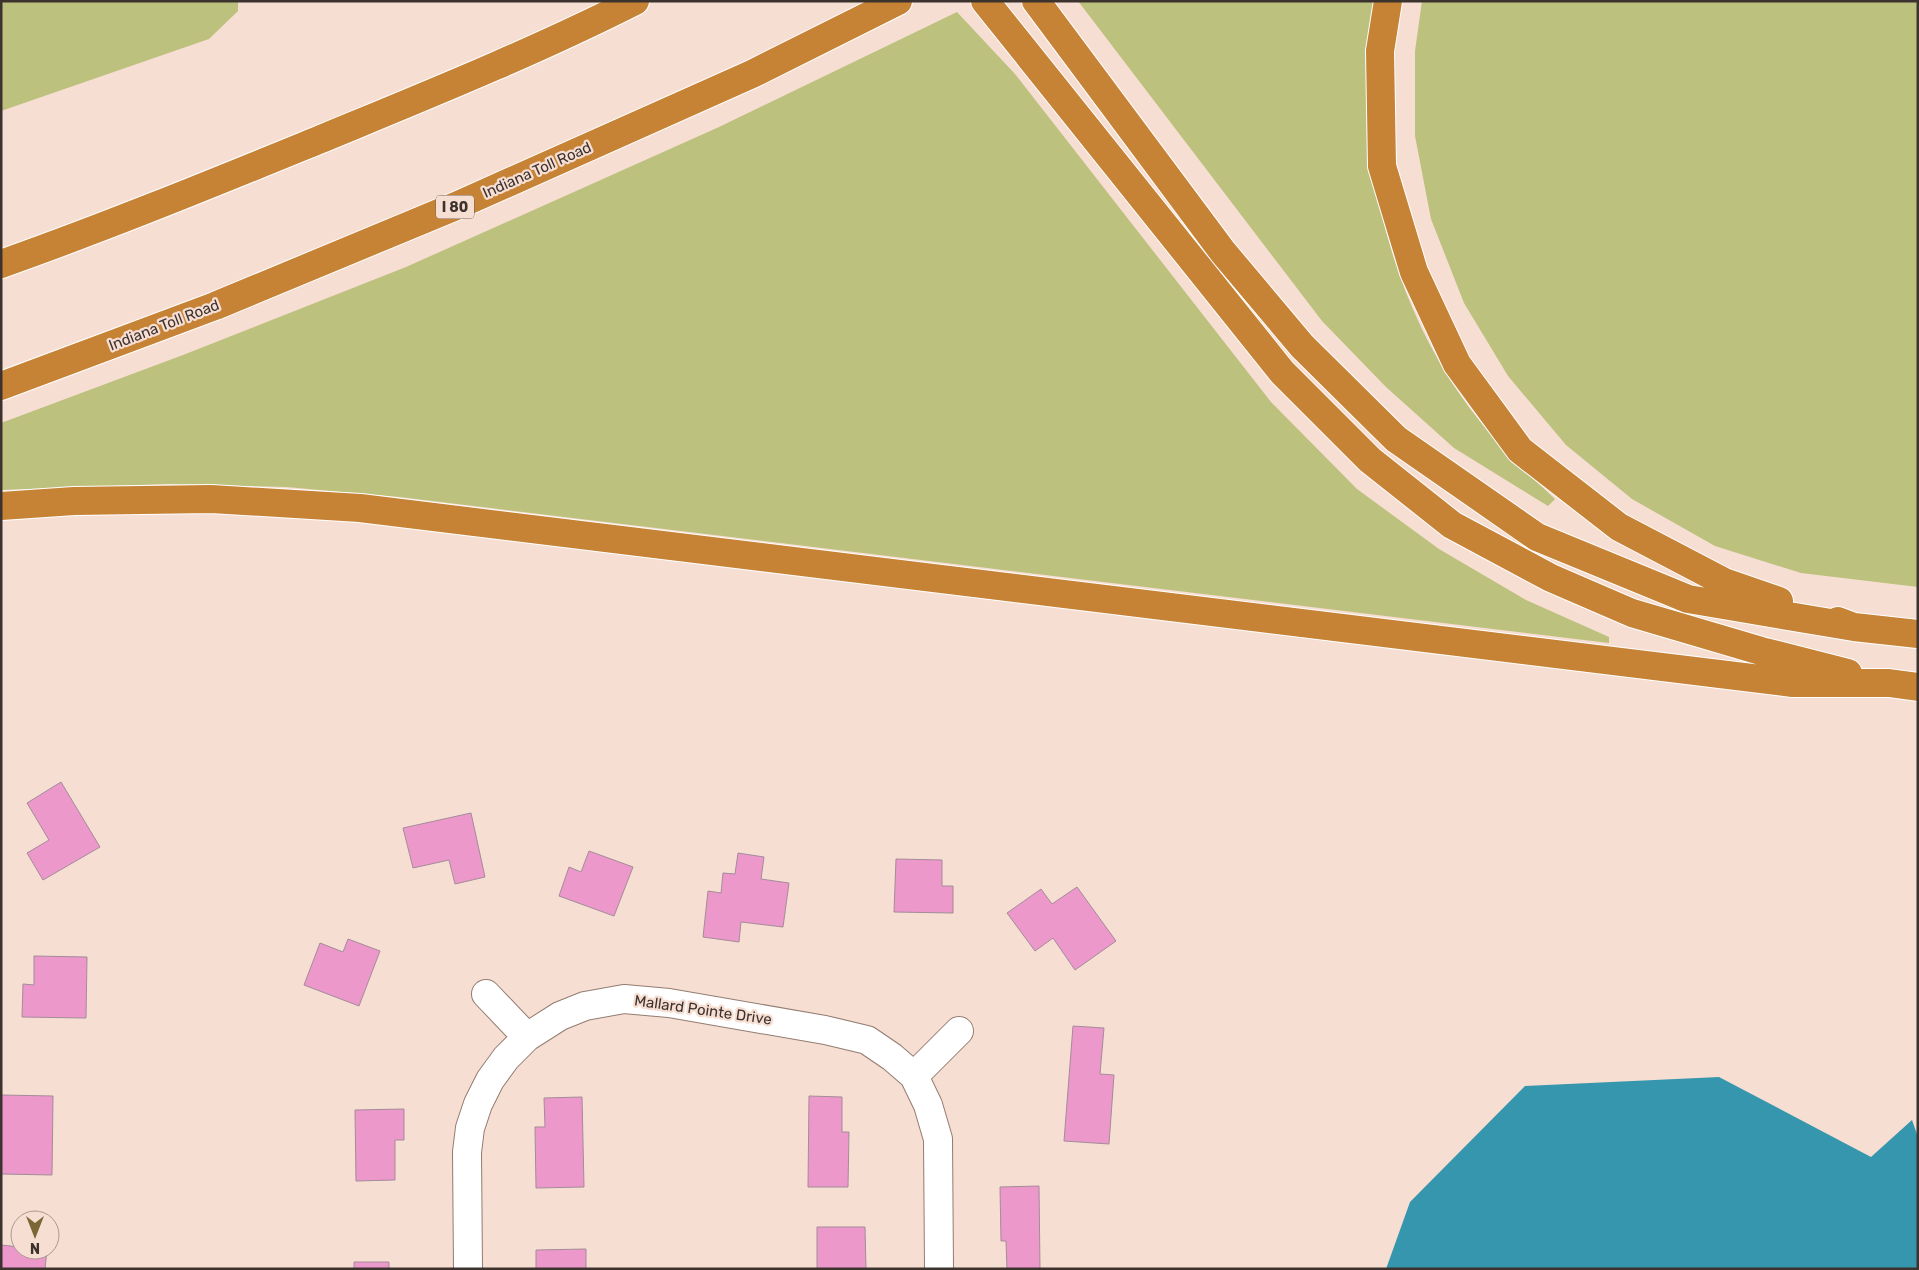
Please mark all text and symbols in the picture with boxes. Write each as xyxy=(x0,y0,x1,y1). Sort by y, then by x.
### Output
street label: Indiana Toll Road xyxy=(480,138,594,202)
road number: I 80 xyxy=(436,196,474,218)
street label: Indiana Toll Road xyxy=(106,296,222,354)
street label: Mallard Pointe Drive xyxy=(633,991,773,1029)
north arrow xyxy=(10,1210,60,1260)
text: N xyxy=(30,1239,40,1256)

